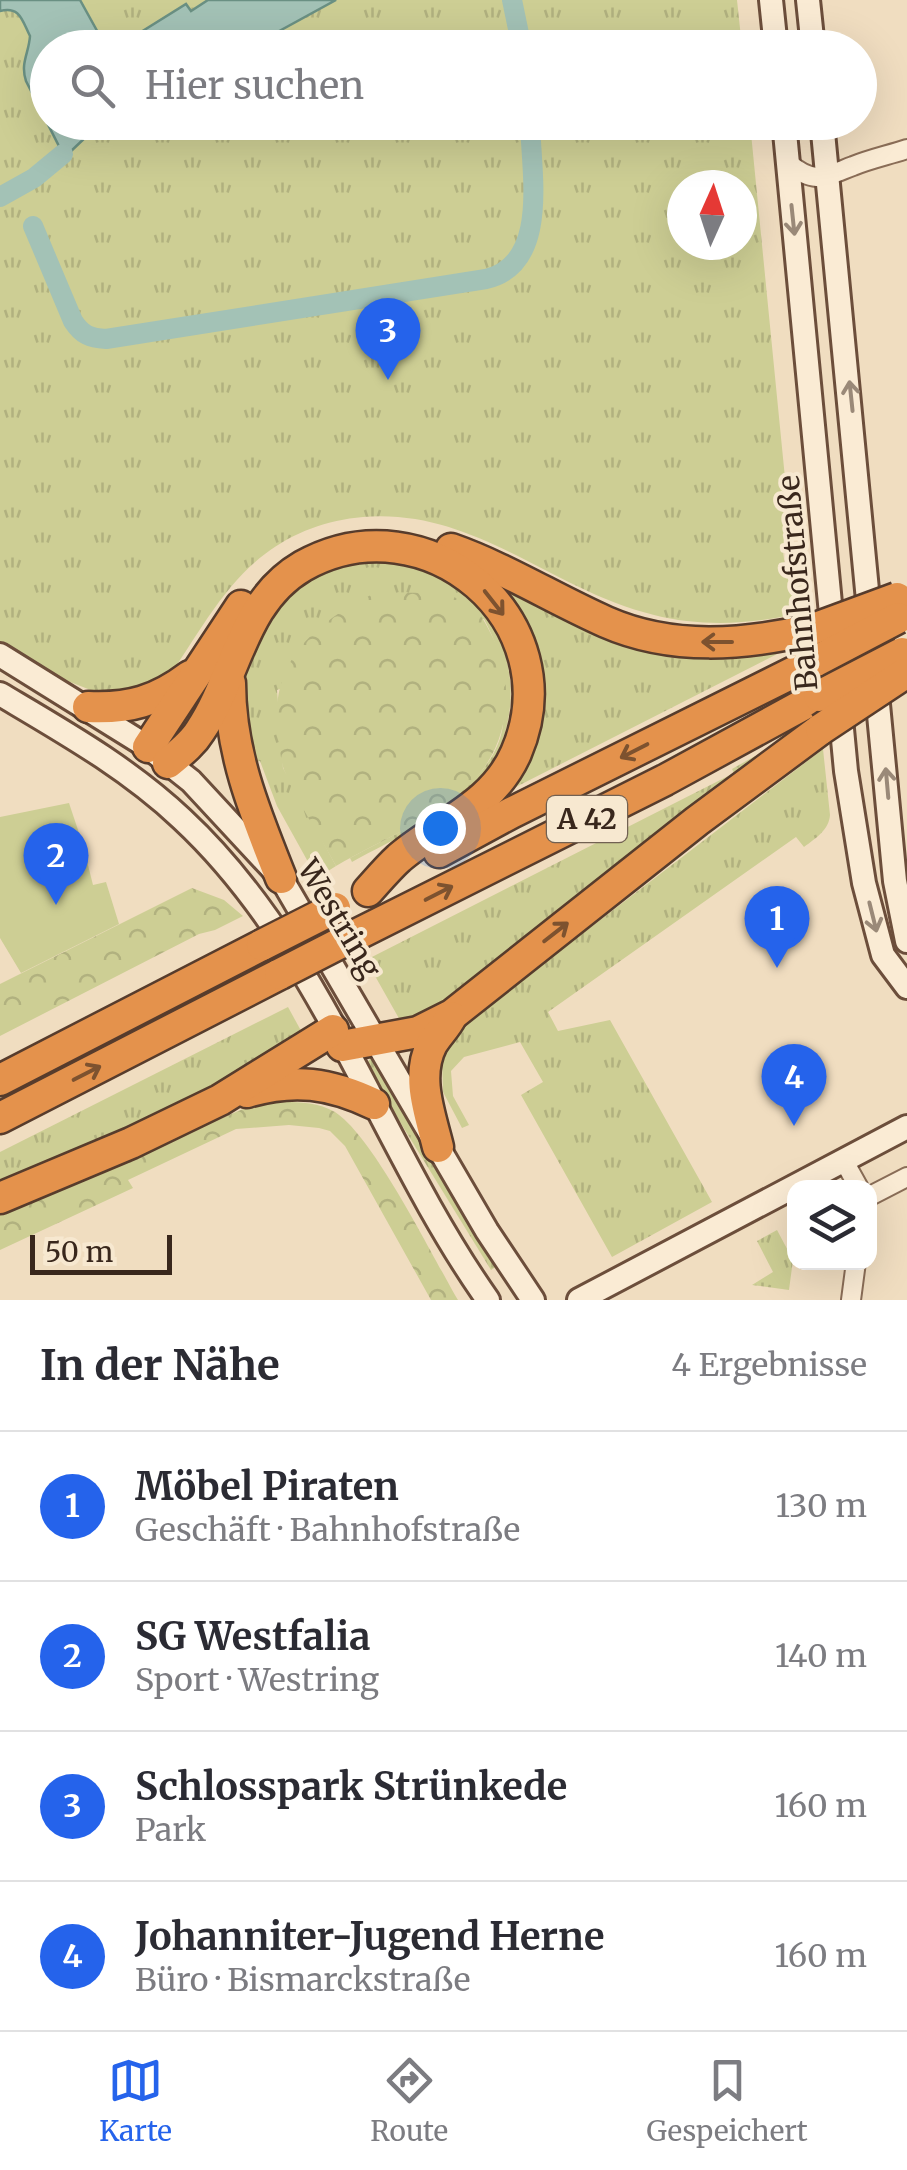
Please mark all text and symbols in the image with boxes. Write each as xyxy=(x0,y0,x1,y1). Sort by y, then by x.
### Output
search box xyxy=(30,30,877,140)
icon: search xyxy=(65,58,120,113)
text: Hier suchen xyxy=(145,62,364,109)
north arrow xyxy=(667,170,757,260)
one-way arrow xyxy=(784,203,803,235)
pin: 3 xyxy=(356,298,420,380)
one-way arrow xyxy=(841,380,860,413)
street label: Bahnhofstraße xyxy=(769,474,825,692)
one-way arrow xyxy=(483,589,505,615)
one-way arrow xyxy=(701,632,734,652)
one-way arrow xyxy=(620,742,650,761)
one-way arrow xyxy=(878,768,897,800)
road number: A 42 xyxy=(547,796,627,842)
your location xyxy=(415,803,466,854)
pin: 2 xyxy=(23,822,88,905)
street label: Westring xyxy=(289,851,390,985)
one-way arrow xyxy=(423,883,453,902)
pin: 1 xyxy=(744,886,810,968)
one-way arrow xyxy=(865,900,883,932)
one-way arrow xyxy=(542,922,569,943)
pin: 4 xyxy=(762,1044,826,1126)
one-way arrow xyxy=(71,1063,101,1082)
map controls xyxy=(787,1180,877,1270)
button: layers xyxy=(787,1180,877,1270)
scale bar xyxy=(30,1230,172,1274)
text: 50 m xyxy=(45,1234,113,1270)
text: In der Nähe xyxy=(40,1339,280,1391)
text: 4 Ergebnisse xyxy=(671,1345,867,1385)
text: Möbel Piraten xyxy=(135,1463,399,1510)
text: 1 xyxy=(65,1486,80,1526)
text: 130 m xyxy=(775,1486,867,1526)
text: Geschäft · Bahnhofstraße xyxy=(135,1510,520,1550)
text: SG Westfalia xyxy=(135,1613,370,1660)
text: 2 xyxy=(63,1636,82,1676)
text: 140 m xyxy=(775,1636,867,1676)
text: Sport · Westring xyxy=(135,1660,379,1700)
text: Schlosspark Strünkede xyxy=(135,1763,567,1810)
text: 3 xyxy=(63,1786,82,1826)
text: 160 m xyxy=(775,1786,867,1826)
text: Park xyxy=(135,1810,206,1850)
text: Johanniter-Jugend Herne xyxy=(135,1913,604,1960)
text: 4 xyxy=(62,1936,83,1976)
text: 160 m xyxy=(775,1936,867,1976)
text: Büro · Bismarckstraße xyxy=(135,1960,471,2000)
tab: Karte xyxy=(99,2053,172,2149)
tab: Route xyxy=(370,2053,448,2149)
tab: Gespeichert xyxy=(647,2053,808,2149)

